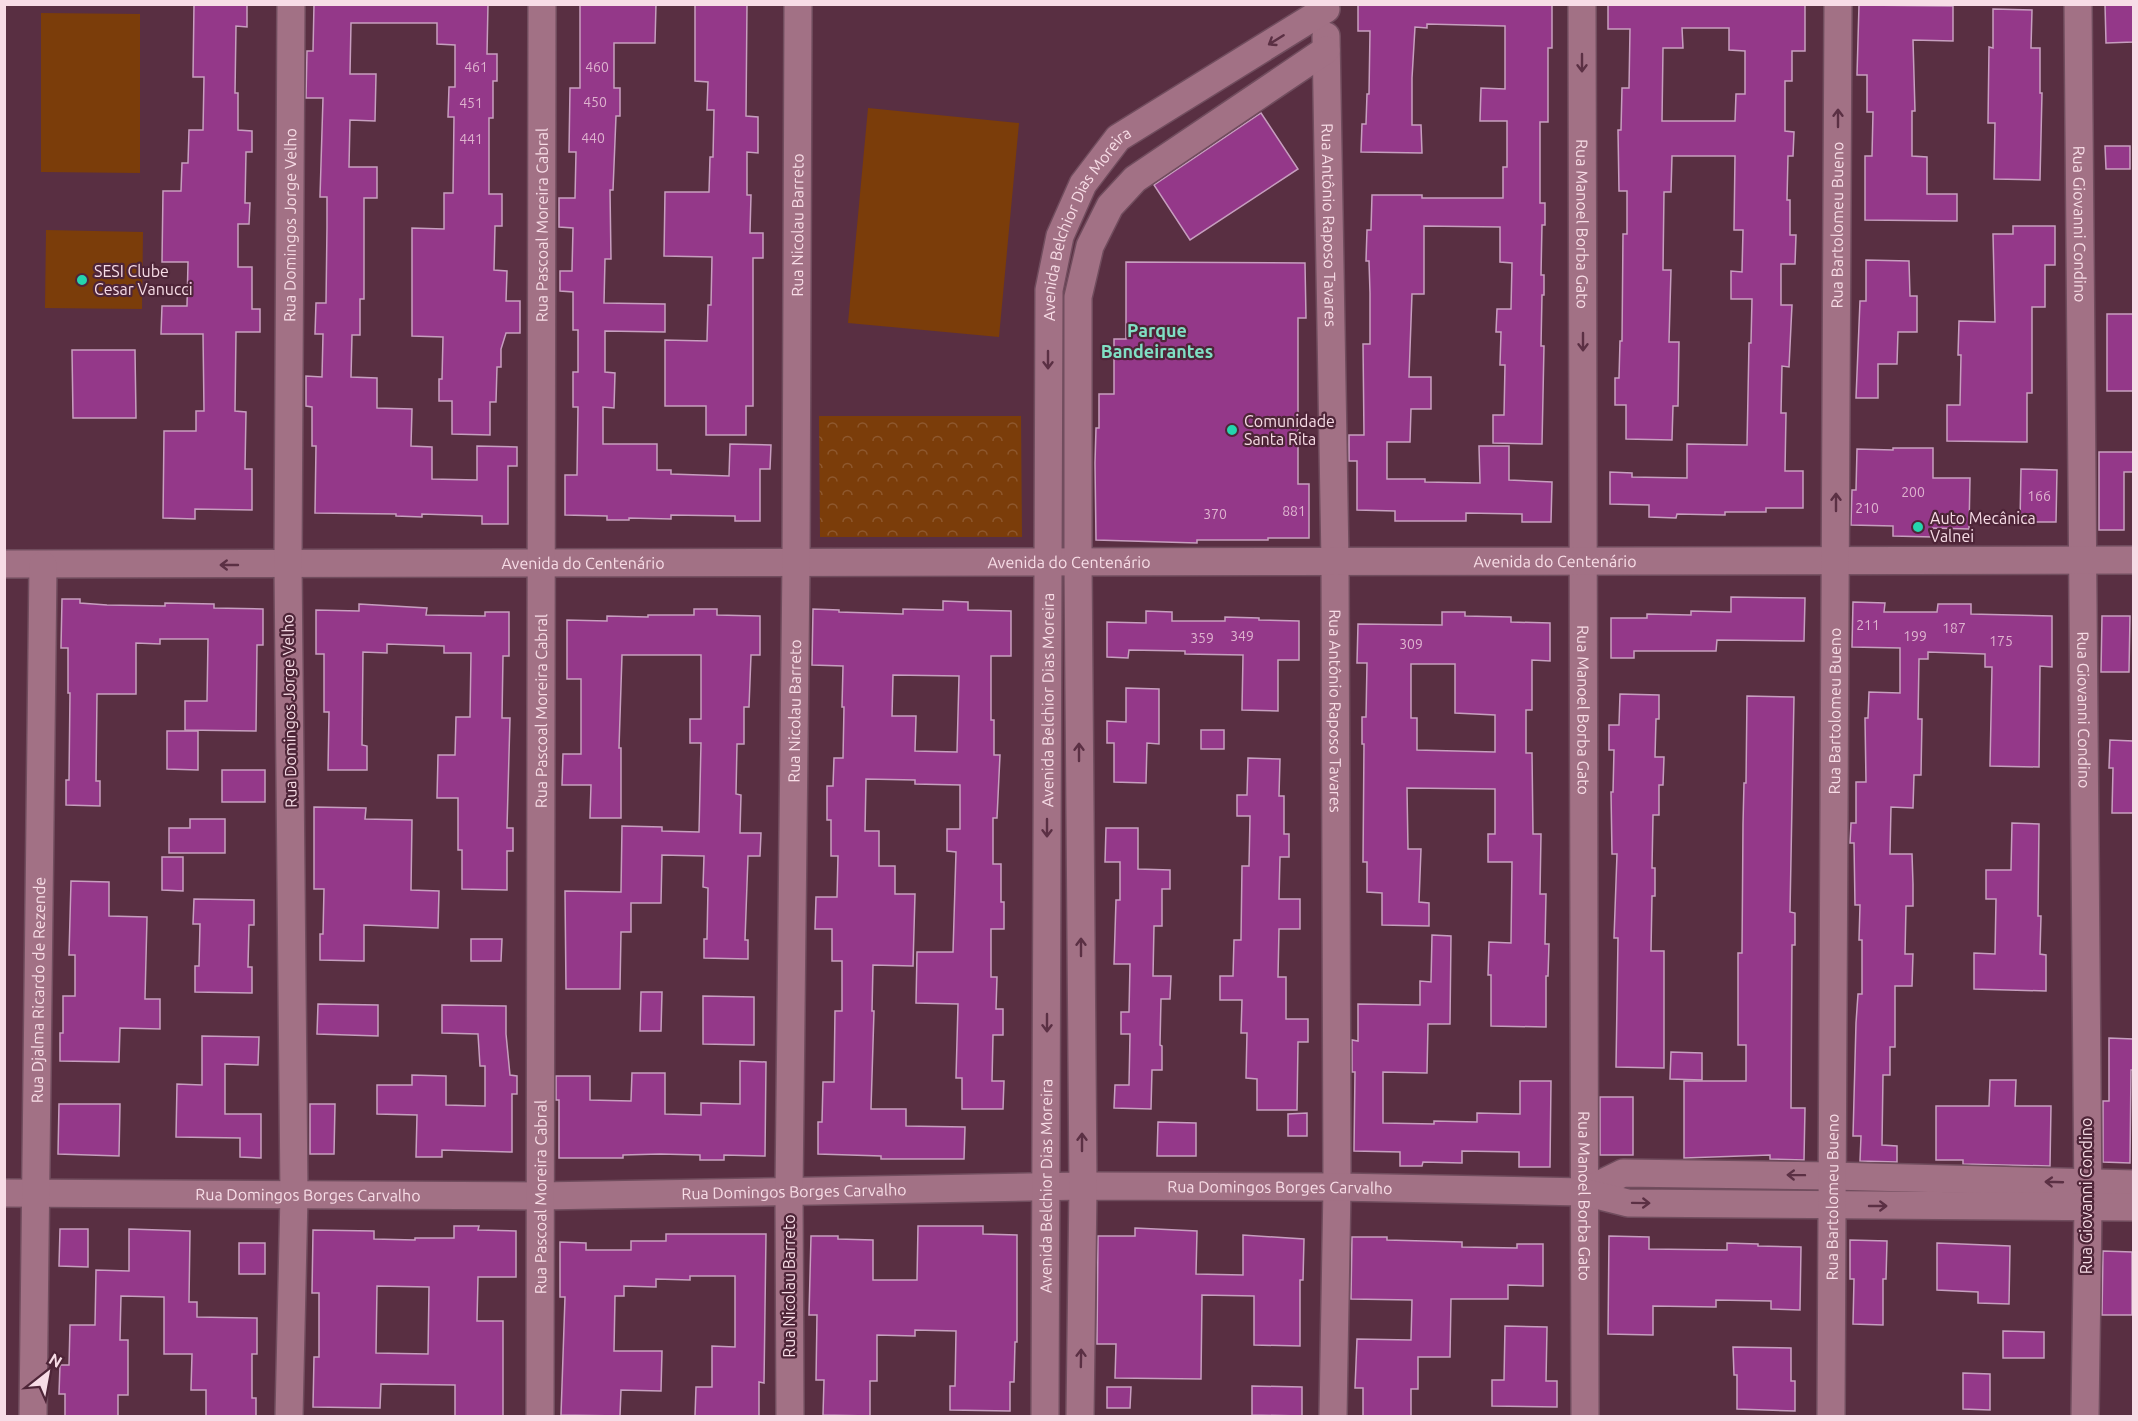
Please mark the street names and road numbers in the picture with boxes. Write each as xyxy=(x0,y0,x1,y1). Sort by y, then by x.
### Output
street label: Avenida Belchior Dias Moreira xyxy=(1039,123,1134,321)
street label: Rua Antônio Raposo Tavares xyxy=(1318,123,1340,327)
street label: Rua Domingos Jorge Velho xyxy=(280,128,299,322)
street label: Rua Pascoal Moreira Cabral xyxy=(533,128,551,322)
street label: Rua Manoel Borba Gato xyxy=(1573,139,1592,309)
street label: Rua Bartolomeu Bueno xyxy=(1827,142,1846,308)
street label: Rua Giovanni Condino xyxy=(2070,146,2089,302)
street label: Rua Nicolau Barreto xyxy=(788,153,806,297)
street label: Avenida do Centenário xyxy=(1473,552,1637,570)
street label: Avenida do Centenário xyxy=(987,553,1151,571)
street label: Avenida do Centenário xyxy=(501,554,665,572)
street label: Avenida Belchior Dias Moreira xyxy=(1038,593,1057,807)
street label: Rua Antônio Raposo Tavares xyxy=(1326,609,1345,813)
street label: Rua Domingos Jorge Velho xyxy=(278,614,300,808)
street label: Rua Pascoal Moreira Cabral xyxy=(532,614,550,808)
street label: Rua Manoel Borba Gato xyxy=(1574,625,1593,795)
street label: Rua Bartolomeu Bueno xyxy=(1825,628,1844,794)
street label: Rua Giovanni Condino xyxy=(2074,631,2094,788)
street label: Rua Nicolau Barreto xyxy=(785,639,804,783)
street label: Rua Djalma Ricardo de Rezende xyxy=(28,877,48,1103)
street label: Avenida Belchior Dias Moreira xyxy=(1036,1079,1055,1293)
street label: Rua Pascoal Moreira Cabral xyxy=(531,1100,549,1294)
street label: Rua Manoel Borba Gato xyxy=(1575,1111,1594,1281)
street label: Rua Bartolomeu Bueno xyxy=(1823,1114,1841,1280)
street label: Rua Giovanni Condino xyxy=(2077,1118,2095,1274)
street label: Rua Domingos Borges Carvalho xyxy=(1167,1177,1393,1197)
street label: Rua Domingos Borges Carvalho xyxy=(681,1180,907,1202)
street label: Rua Domingos Borges Carvalho xyxy=(195,1185,421,1204)
street label: Rua Nicolau Barreto xyxy=(780,1214,798,1358)

